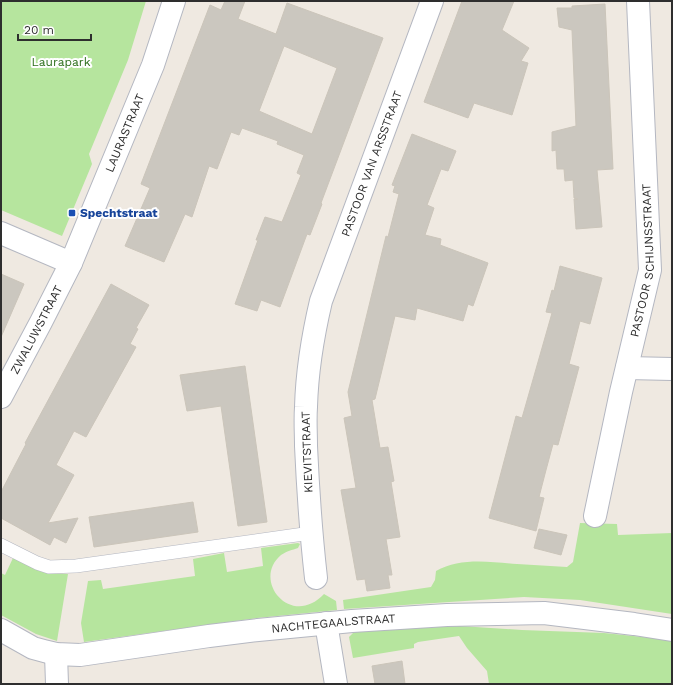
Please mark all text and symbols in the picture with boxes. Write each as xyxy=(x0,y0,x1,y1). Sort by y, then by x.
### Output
scale bar xyxy=(18,16,91,42)
text: 20 m xyxy=(24,23,54,37)
park label: Laurapark xyxy=(32,55,91,69)
street label: PASTOOR VAN ARSSTRAAT xyxy=(338,89,405,238)
street label: LAURASTRAAT xyxy=(102,92,147,174)
street label: PASTOOR SCHIJNSSTRAAT xyxy=(627,183,657,338)
place label: Spechtstraat xyxy=(80,206,158,220)
marker: Spechtstraat xyxy=(67,208,77,218)
street label: ZWALUWSTRAAT xyxy=(8,283,65,377)
street label: KIEVITSTRAAT xyxy=(299,411,315,493)
street label: NACHTEGAALSTRAAT xyxy=(271,611,396,636)

